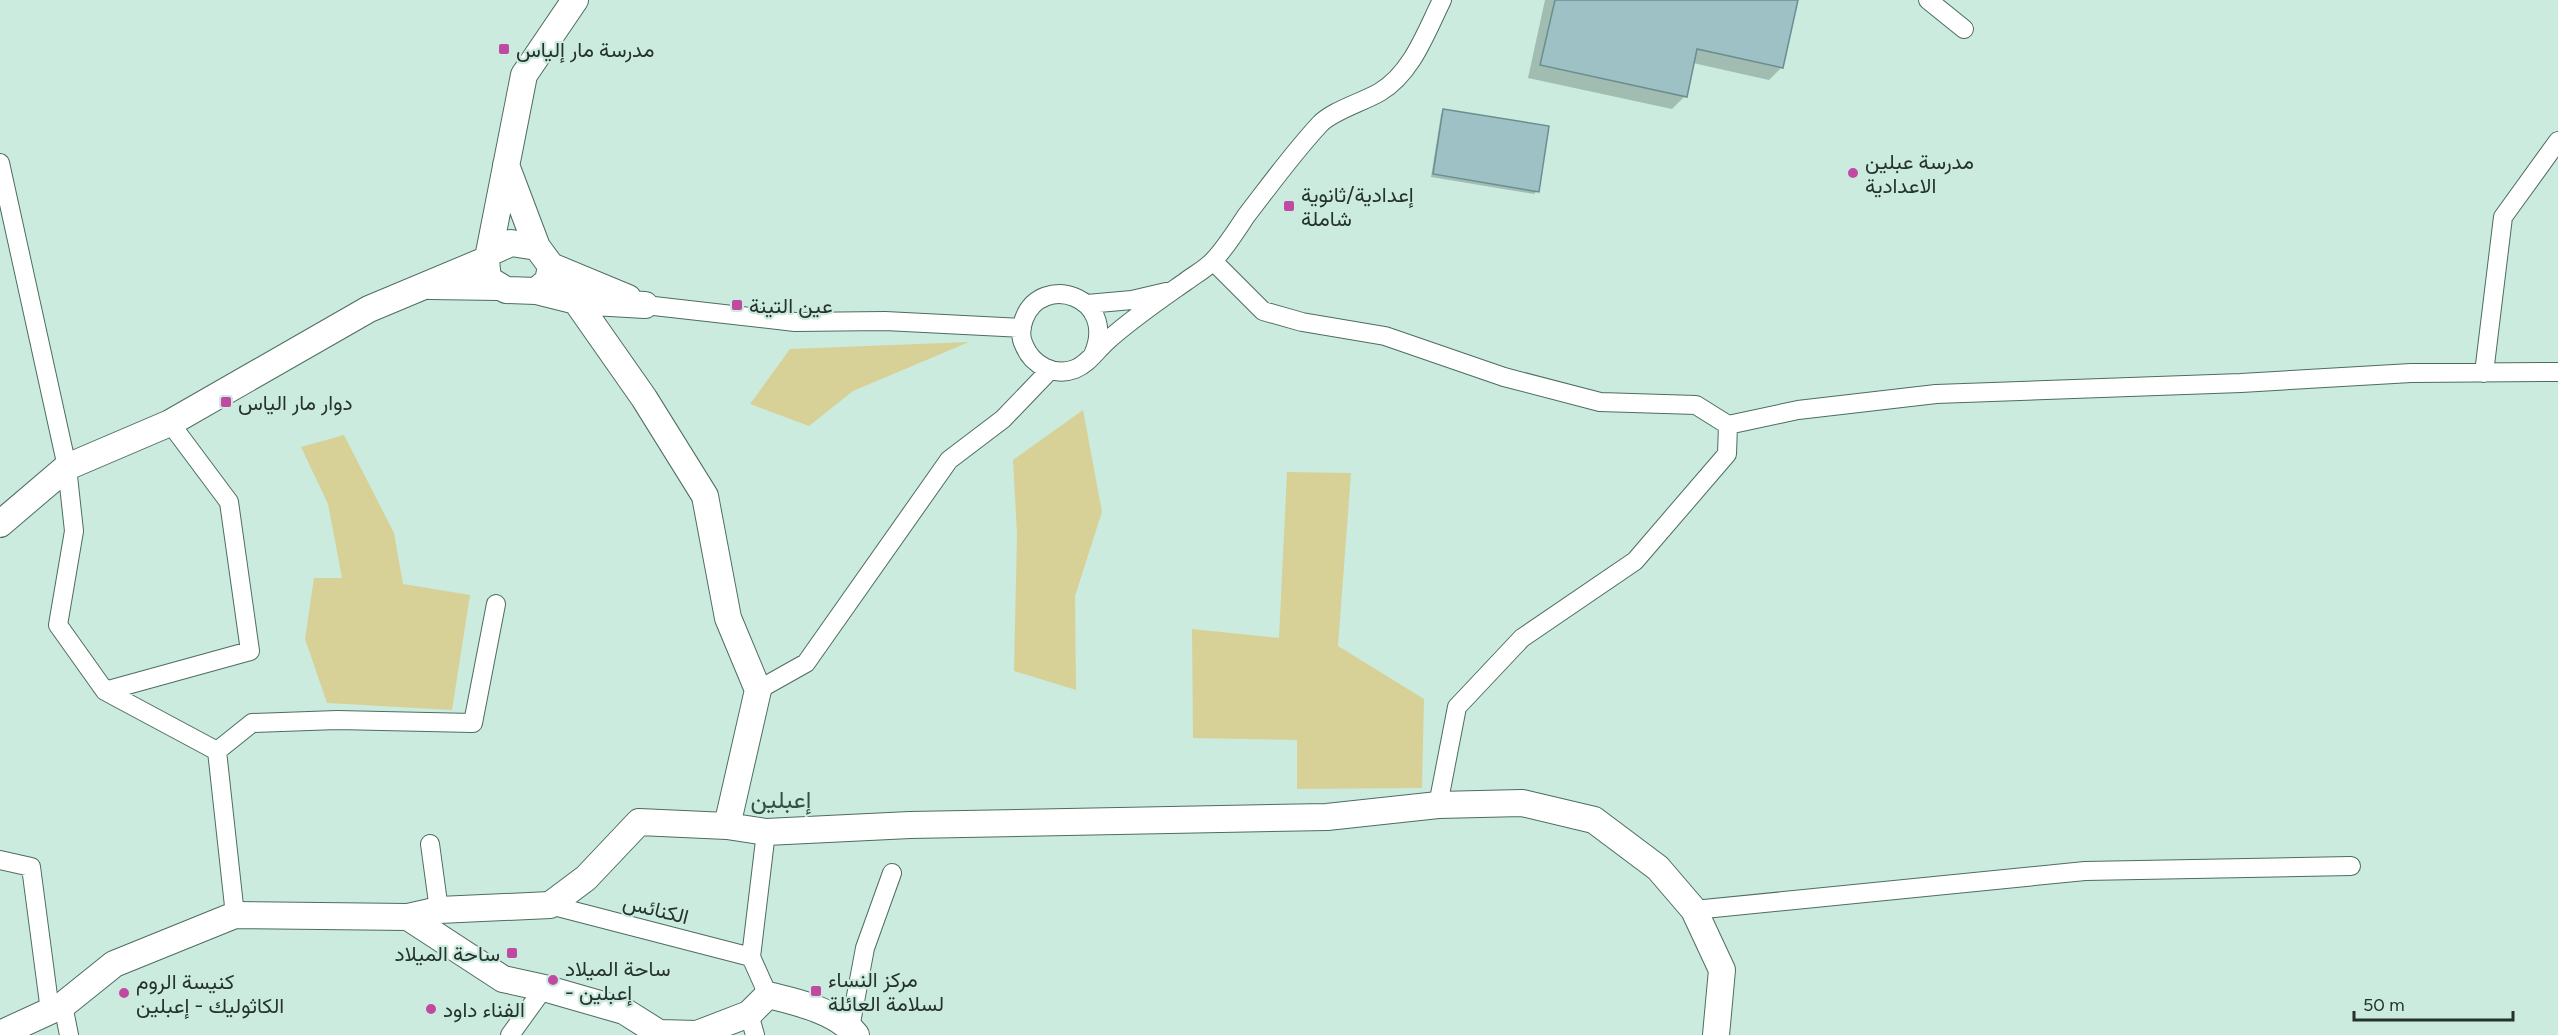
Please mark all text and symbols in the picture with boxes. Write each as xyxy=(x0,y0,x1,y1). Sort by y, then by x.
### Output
place label: مدرسة مار إلياس xyxy=(516,37,654,64)
marker: مدرسة مار إلياس xyxy=(497,42,511,56)
place label: مدرسة عبلين الاعدادية xyxy=(1865,149,1974,198)
marker: مدرسة عبلين الاعدادية xyxy=(1846,166,1860,180)
place label: إعدادية/ثانوية شاملة xyxy=(1301,182,1414,231)
marker: إعدادية/ثانوية شاملة xyxy=(1282,199,1296,213)
place label: عين التينة xyxy=(749,293,833,318)
marker: عين التينة xyxy=(730,298,744,312)
place label: دوار مار الياس xyxy=(238,390,353,416)
marker: دوار مار الياس xyxy=(219,395,233,409)
district label: إعبلين xyxy=(751,785,811,815)
street label: الكنائس xyxy=(621,889,691,929)
place label: ساحة الميلاد xyxy=(395,941,500,966)
marker: ساحة الميلاد xyxy=(505,946,519,960)
place label: ساحة الميلاد - إعبلين xyxy=(565,956,670,1007)
place label: مركز النساء لسلامة العائلة xyxy=(828,967,944,1016)
place label: كنيسة الروم الكاثوليك - إعبلين xyxy=(136,969,284,1020)
marker: ساحة الميلاد - إعبلين xyxy=(546,973,560,987)
marker: مركز النساء لسلامة العائلة xyxy=(809,984,823,998)
scale bar xyxy=(2354,984,2513,1022)
marker: كنيسة الروم الكاثوليك - إعبلين xyxy=(117,986,131,1000)
text: 50 m xyxy=(2363,994,2405,1016)
place label: الفناء داود xyxy=(443,997,525,1023)
marker: الفناء داود xyxy=(424,1002,438,1016)

